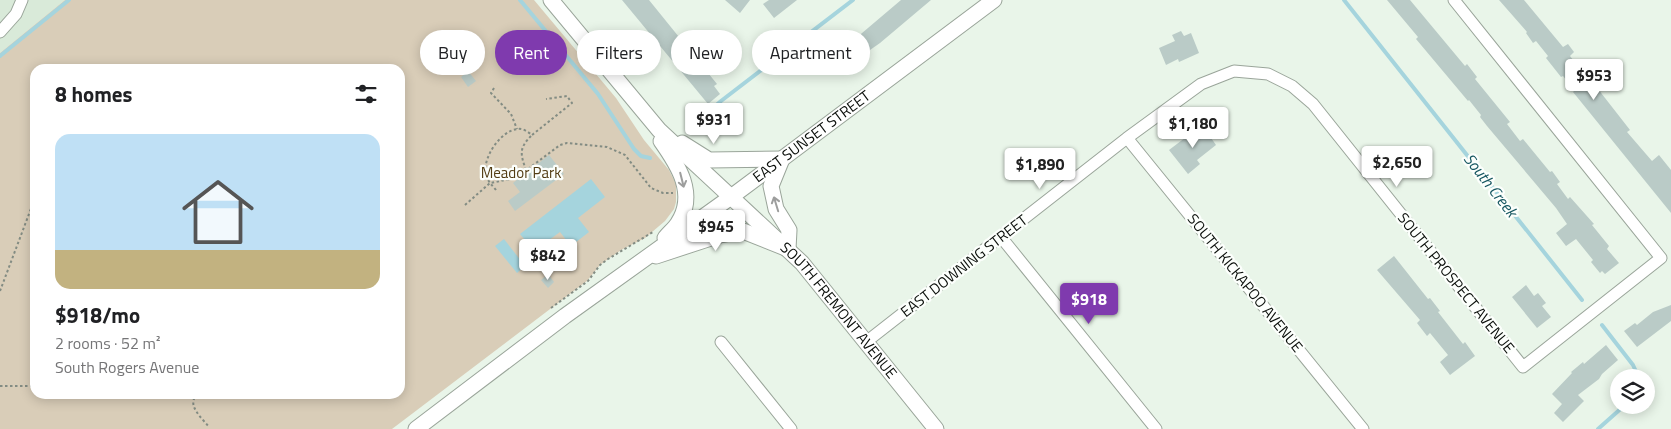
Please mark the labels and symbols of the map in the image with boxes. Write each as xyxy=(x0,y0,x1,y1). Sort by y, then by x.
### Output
pin: $953 xyxy=(1564,58,1624,101)
street label: EAST SUNSET STREET xyxy=(748,84,875,188)
pin: $931 xyxy=(684,102,744,145)
pin: $1,180 xyxy=(1152,106,1234,149)
pin: $2,650 xyxy=(1356,146,1438,188)
pin: $1,890 xyxy=(999,148,1081,190)
water label: South Creek xyxy=(1458,148,1525,224)
park label: Meador Park xyxy=(481,161,561,184)
one-way arrow xyxy=(678,172,687,188)
one-way arrow xyxy=(770,197,780,213)
street label: SOUTH PROSPECT AVENUE xyxy=(1392,207,1520,358)
street label: SOUTH KICKAPOO AVENUE xyxy=(1182,208,1309,357)
street label: EAST DOWNING STREET xyxy=(895,209,1032,323)
pin: $945 xyxy=(686,210,746,252)
street label: SOUTH FREMONT AVENUE xyxy=(775,236,903,383)
pin: $842 xyxy=(518,238,578,281)
pin: $918 xyxy=(1059,282,1119,325)

